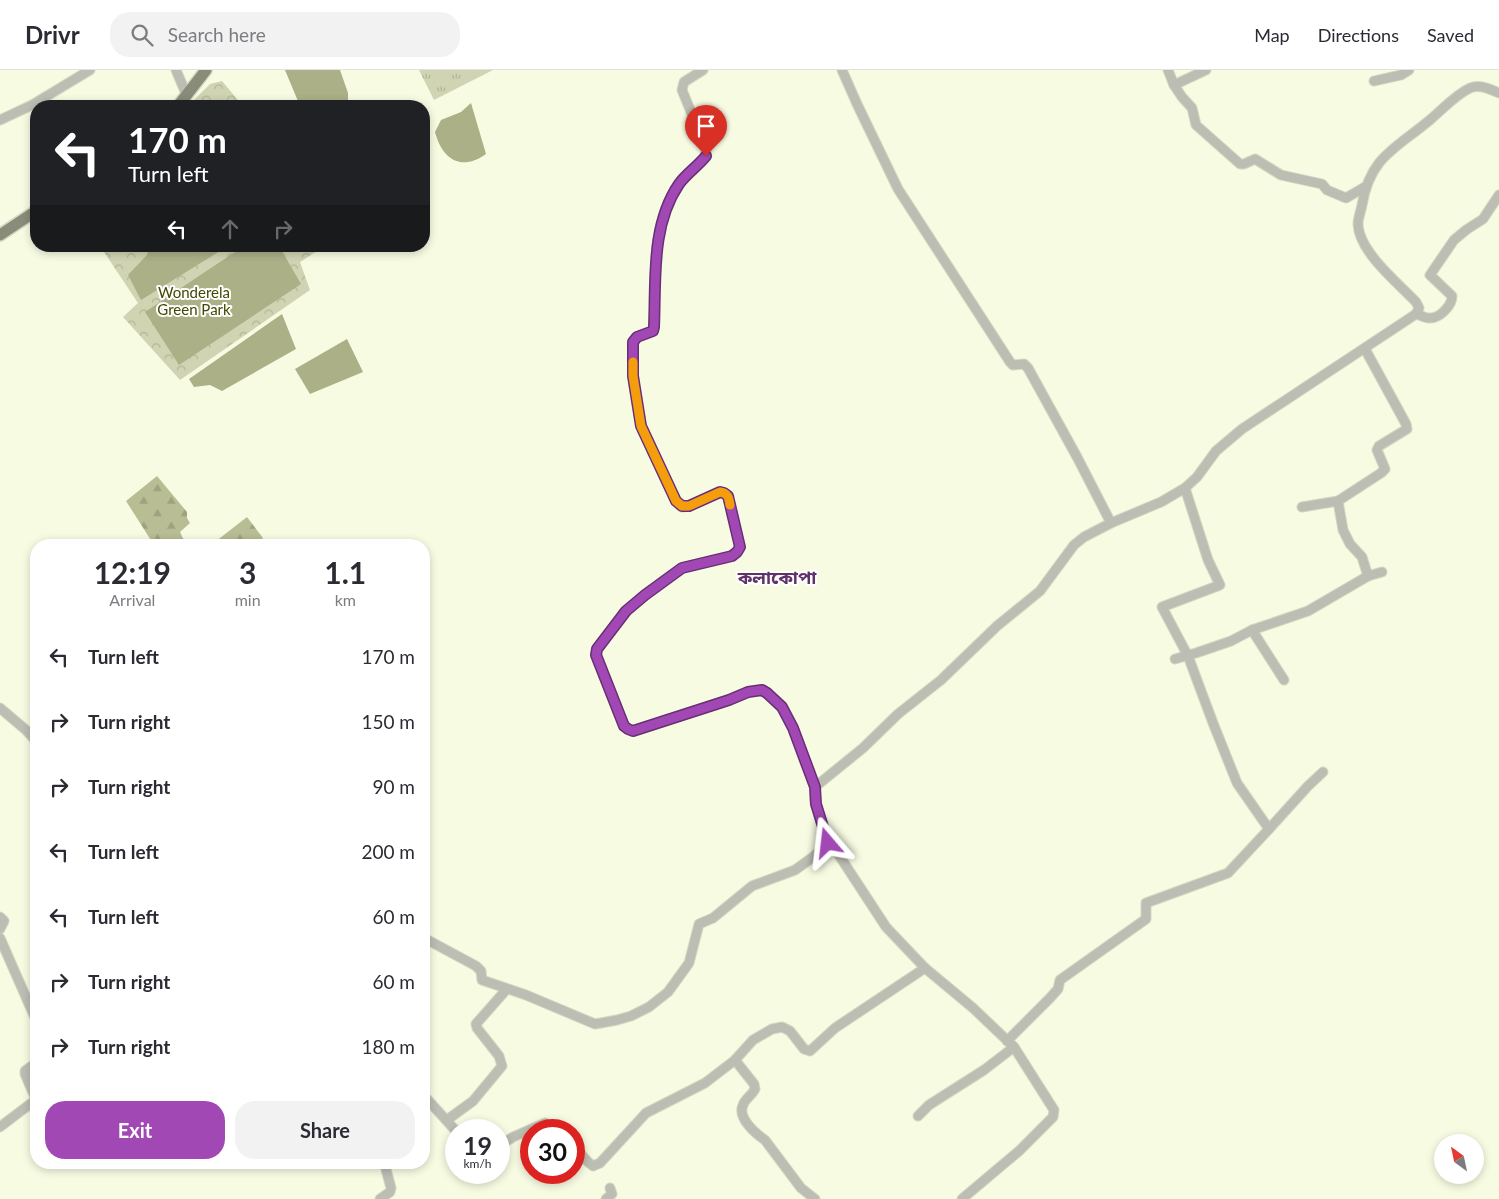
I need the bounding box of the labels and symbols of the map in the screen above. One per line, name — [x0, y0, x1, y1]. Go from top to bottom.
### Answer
pin — [685, 105, 727, 156]
park label: Wonderela Green Park — [157, 283, 231, 318]
district label: কলাকোপা — [737, 566, 817, 588]
position arrow — [801, 816, 853, 868]
speed limit sign: 30 — [520, 1119, 585, 1184]
north arrow — [1434, 1134, 1484, 1184]

